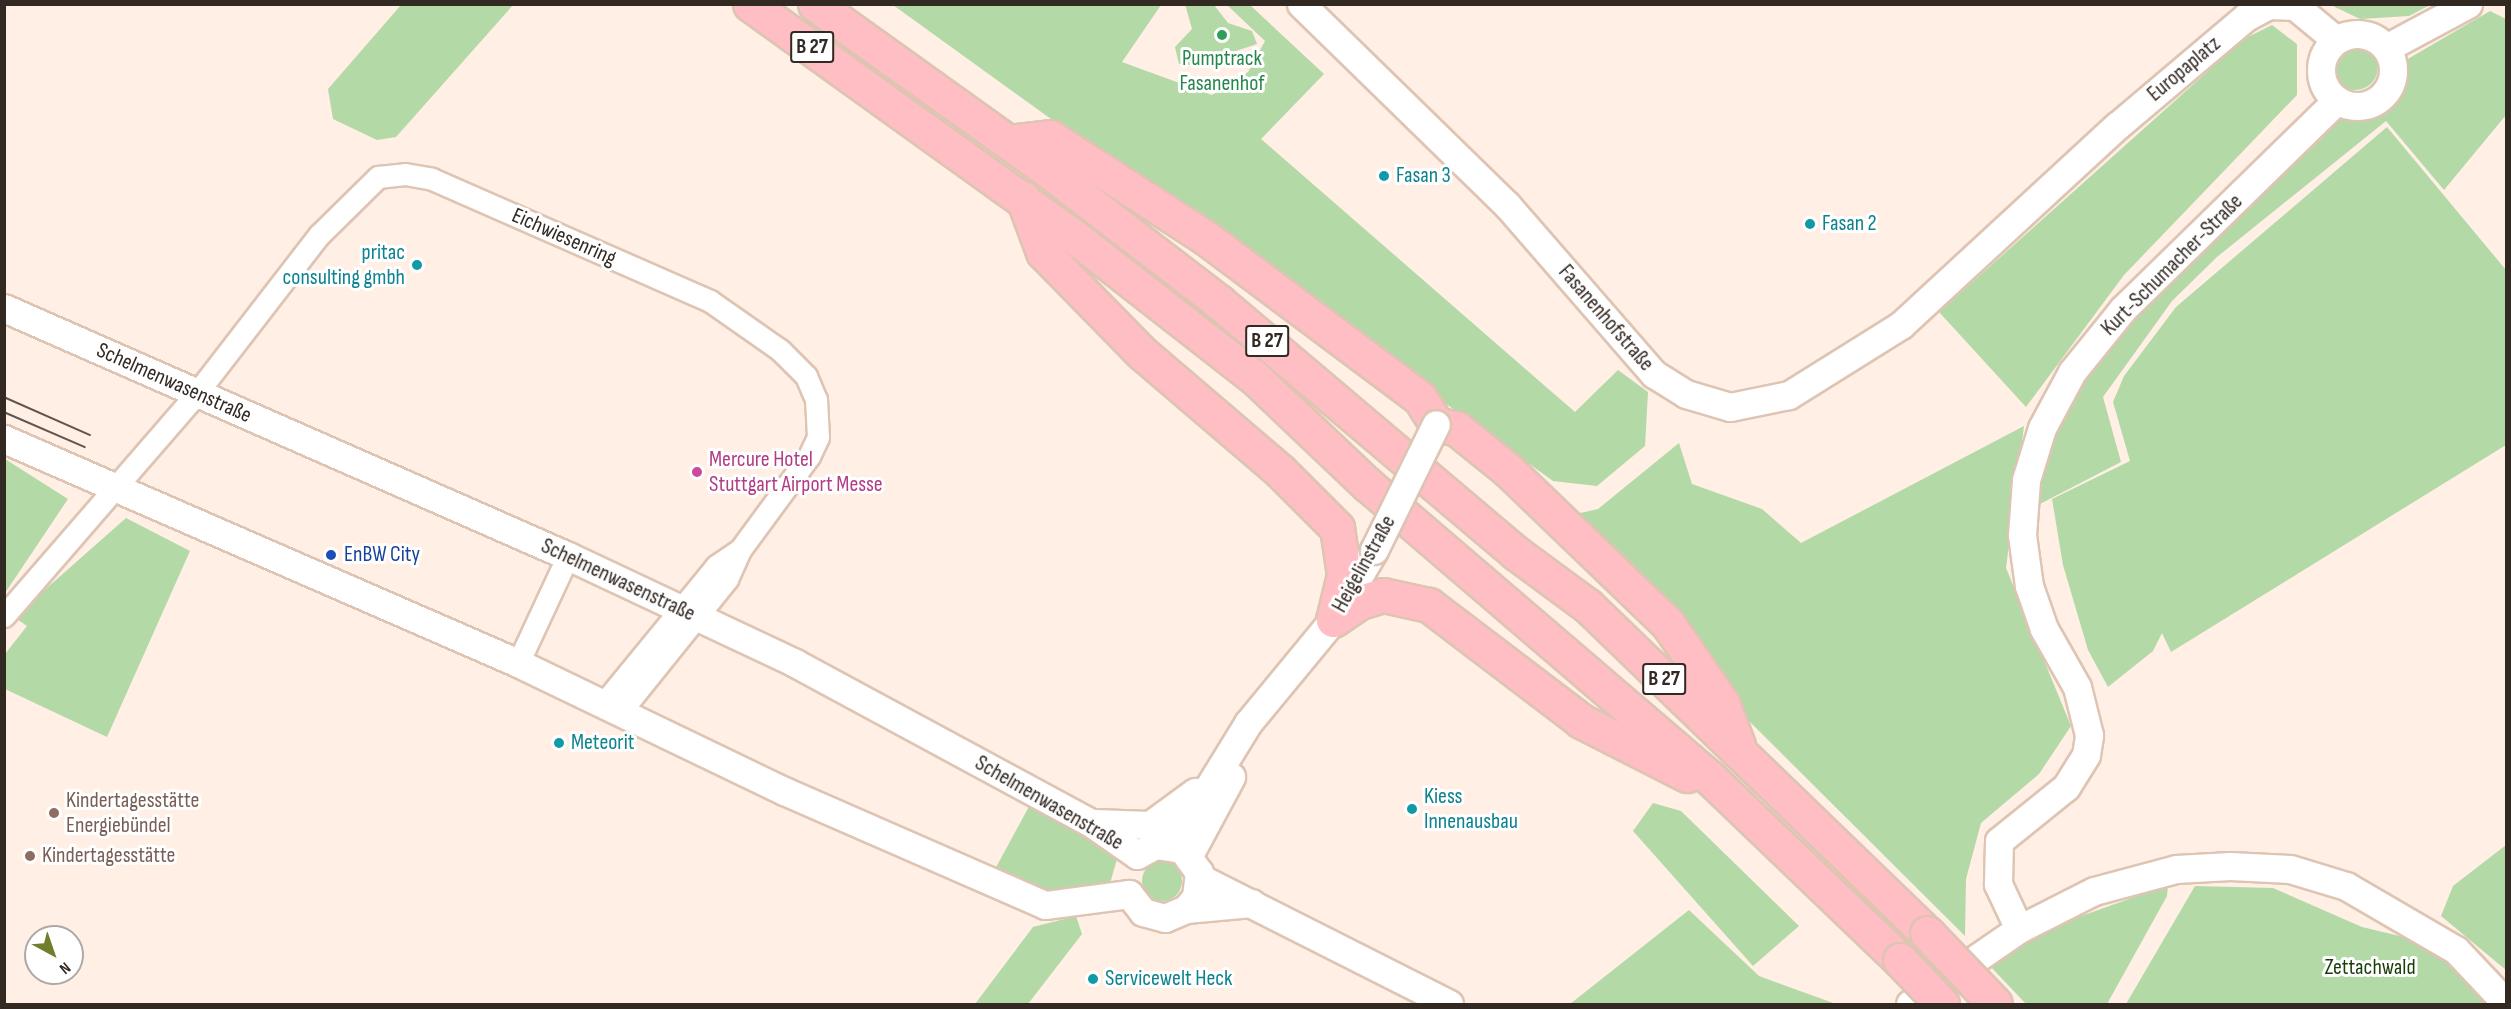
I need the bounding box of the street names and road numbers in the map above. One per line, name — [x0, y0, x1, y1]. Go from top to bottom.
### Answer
road number: B 27 — [790, 29, 834, 65]
street label: Europaplatz — [2142, 31, 2226, 107]
street label: Kurt-Schumacher-Straße — [2096, 189, 2248, 341]
street label: Eichwiesenring — [508, 202, 620, 272]
street label: Fasanenhofstraße — [1553, 259, 1659, 377]
road number: B 27 — [1244, 323, 1290, 359]
street label: Schelmenwasenstraße — [92, 337, 256, 429]
street label: Heigelinstraße — [1327, 511, 1401, 617]
street label: Schelmenwasenstraße — [537, 533, 699, 627]
road number: B 27 — [1642, 661, 1686, 697]
street label: Schelmenwasenstraße — [970, 750, 1128, 856]

